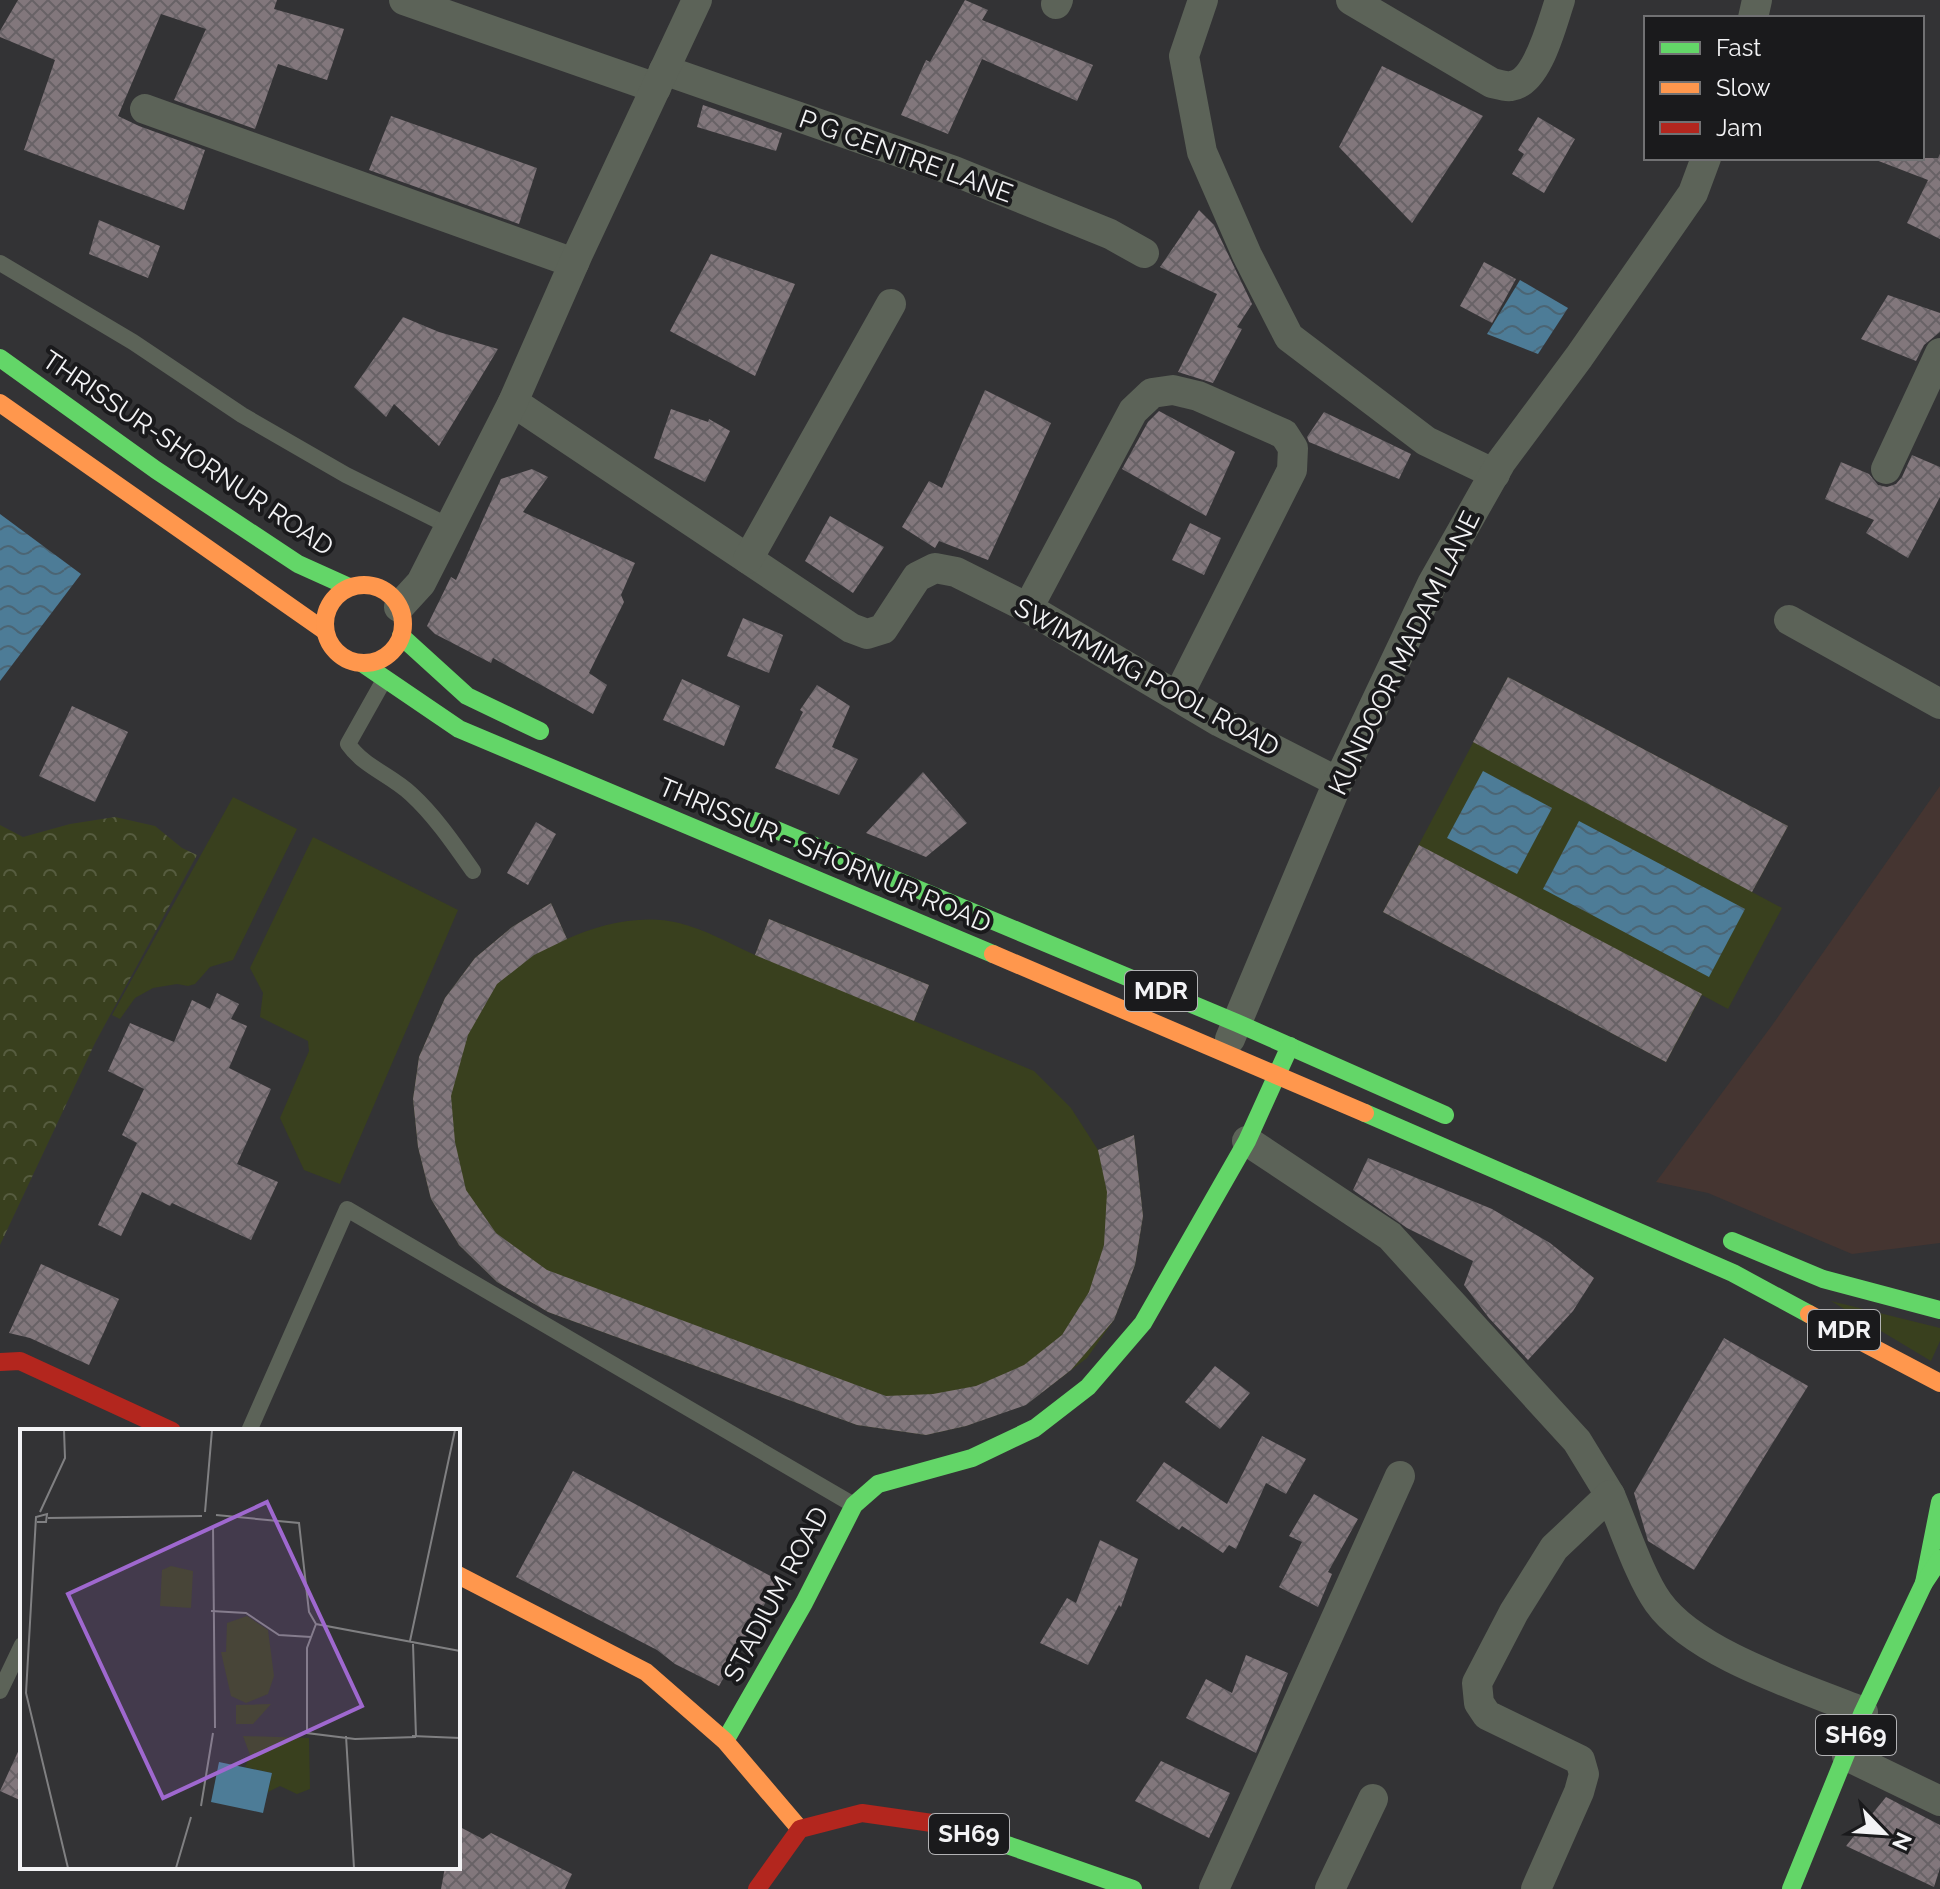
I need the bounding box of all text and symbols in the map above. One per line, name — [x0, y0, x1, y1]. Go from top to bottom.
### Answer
legend — [1644, 16, 1924, 160]
text: Fast — [1716, 33, 1761, 62]
text: Slow — [1716, 73, 1771, 102]
street label: P G CENTRE LANE — [795, 103, 1017, 209]
text: Jam — [1716, 113, 1762, 142]
street label: THRISSUR-SHORNUR ROAD — [37, 344, 339, 562]
street label: KUNDOOR MADAM LANE — [1322, 506, 1486, 800]
street label: SWIMMIMG POOL ROAD — [1010, 592, 1284, 762]
street label: THRISSUR - SHORNUR ROAD — [655, 771, 995, 939]
road number: MDR — [1125, 971, 1197, 1011]
road number: MDR — [1808, 1310, 1880, 1350]
inset map — [20, 1429, 460, 1869]
street label: STADIUM ROAD — [717, 1502, 835, 1686]
road number: SH69 — [1816, 1715, 1896, 1755]
north arrow — [1844, 1793, 1924, 1873]
road number: SH69 — [929, 1814, 1009, 1854]
text: N — [1887, 1828, 1917, 1855]

